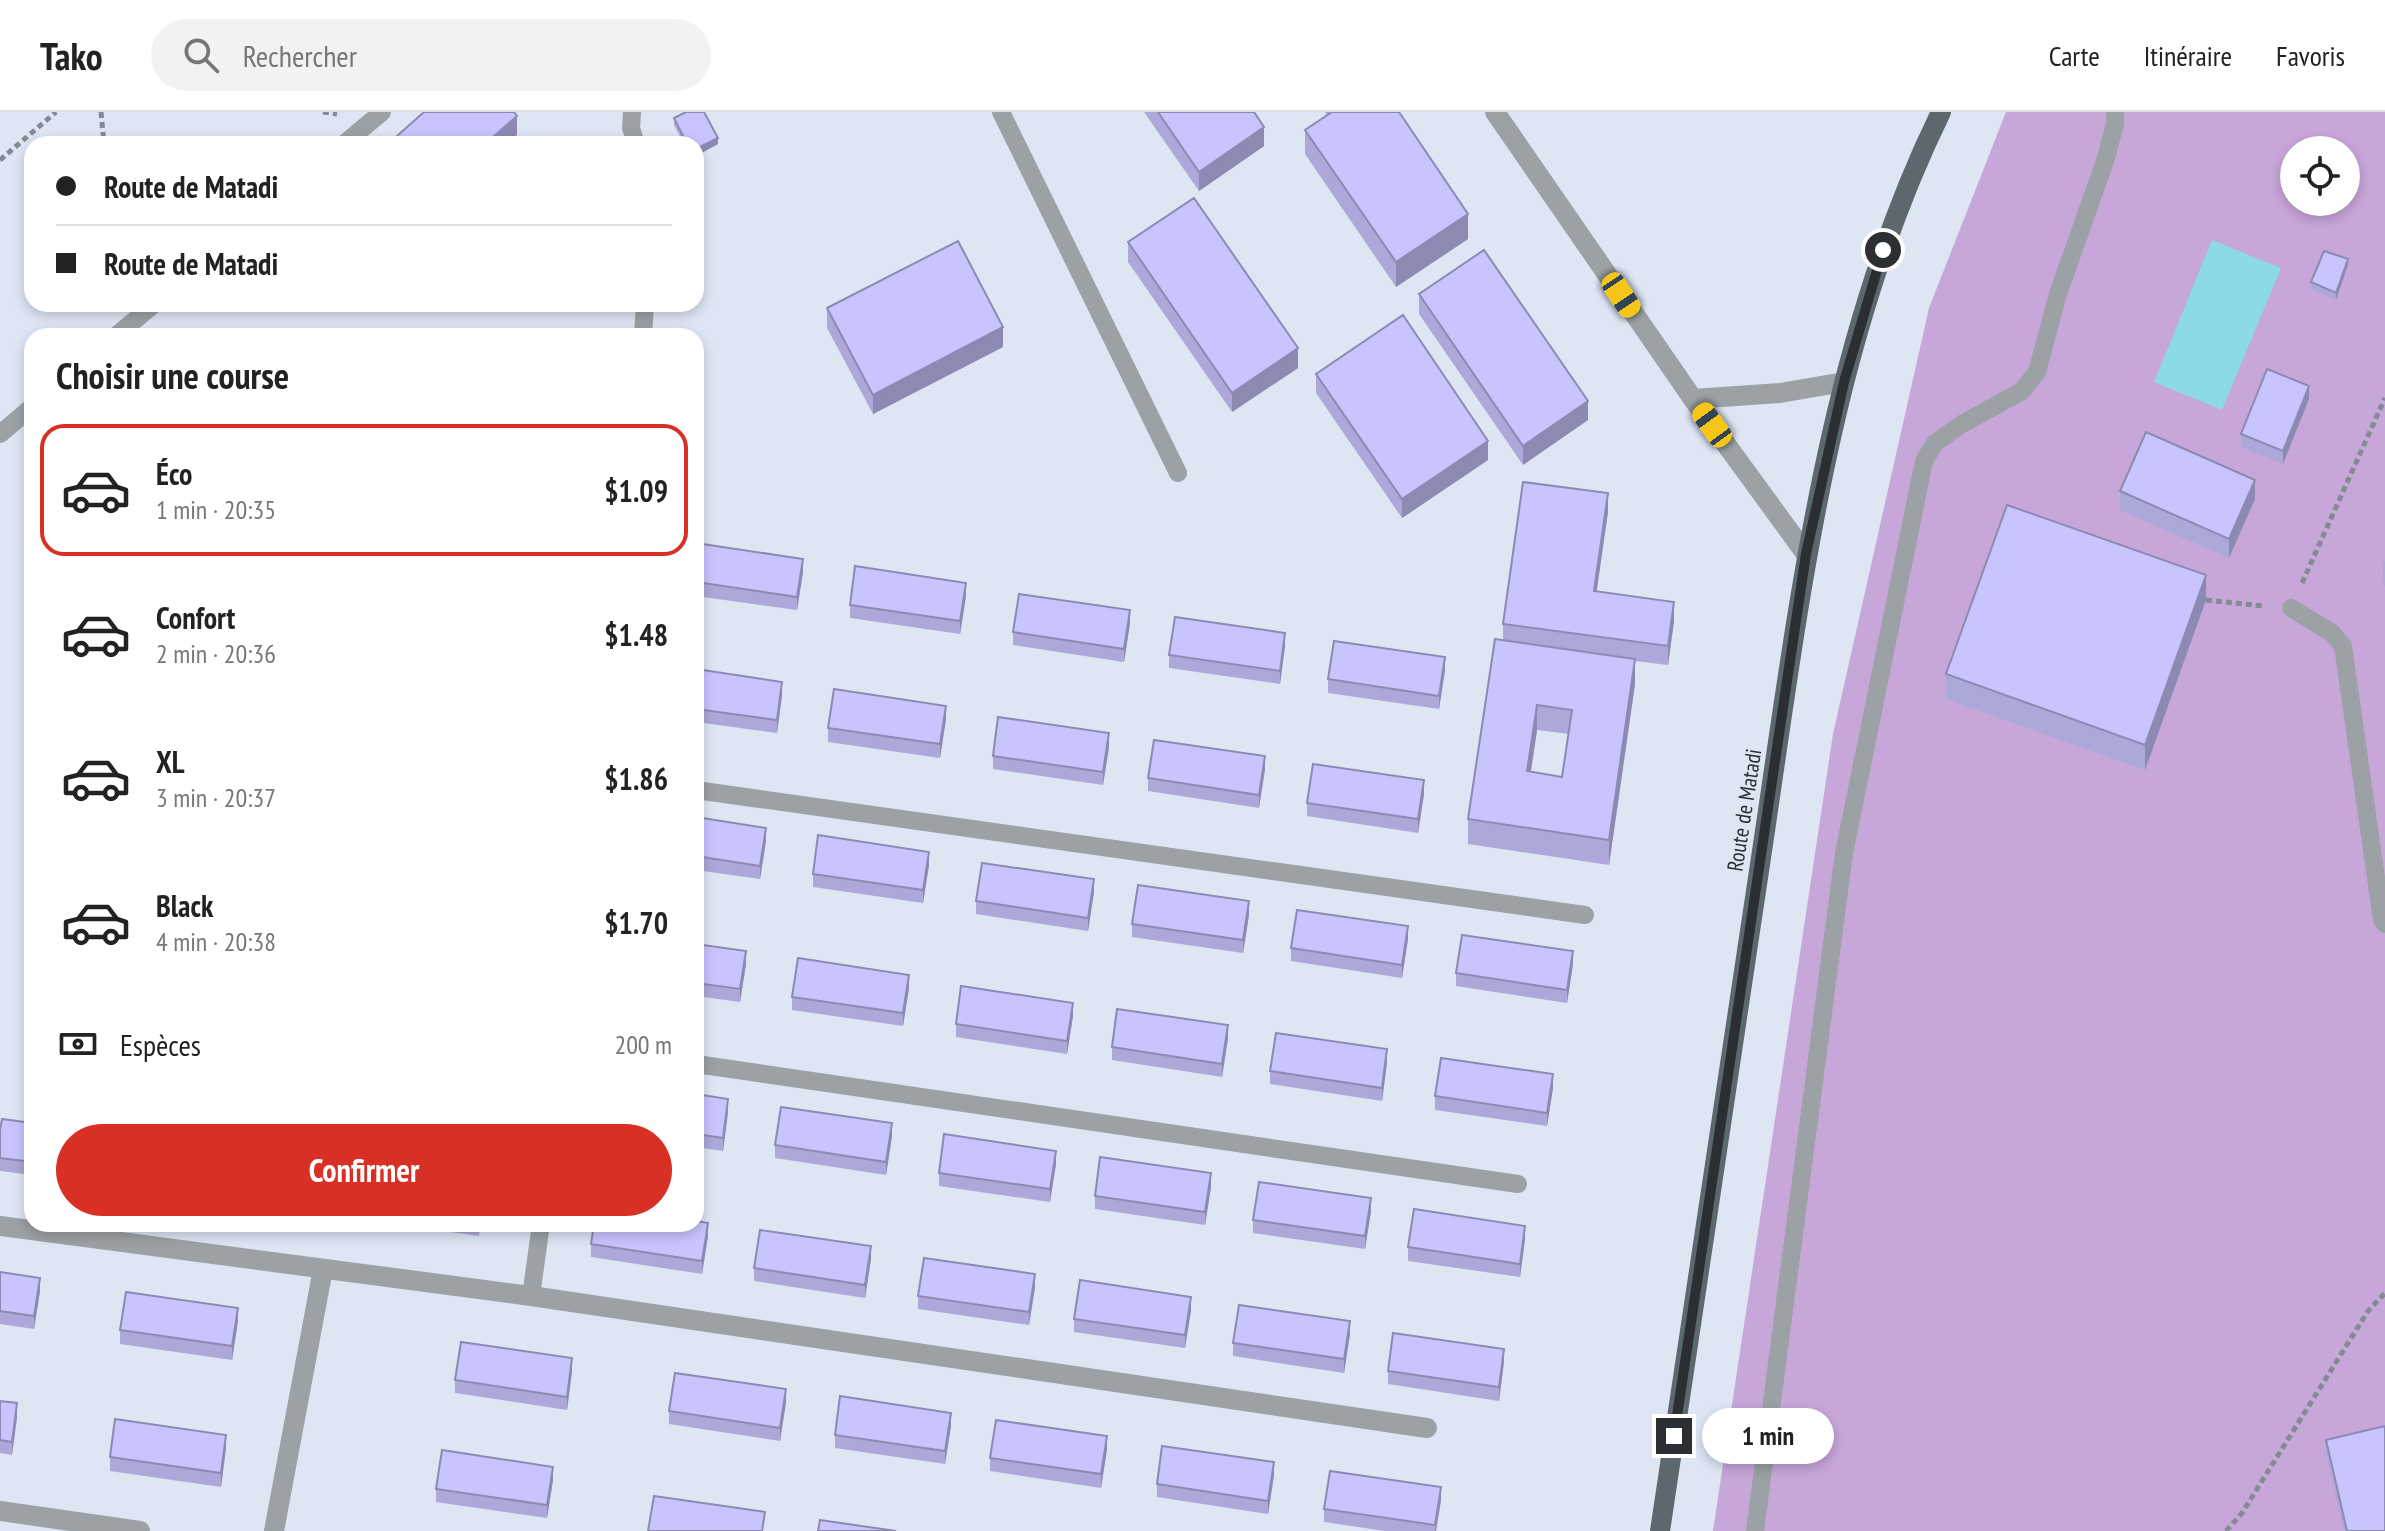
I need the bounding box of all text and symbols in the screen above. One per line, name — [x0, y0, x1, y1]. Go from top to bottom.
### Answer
search box — [151, 19, 711, 91]
text: Tako — [40, 31, 103, 80]
icon: search — [179, 33, 223, 77]
text: Rechercher — [243, 36, 357, 75]
text: Carte — [2049, 37, 2100, 74]
text: Itinéraire — [2144, 37, 2232, 74]
text: Favoris — [2276, 37, 2345, 74]
map controls — [2280, 136, 2360, 216]
button: locate — [2280, 136, 2360, 216]
text: Route de Matadi — [104, 167, 278, 206]
route start — [1865, 232, 1901, 268]
text: Route de Matadi — [104, 244, 278, 283]
car — [1598, 268, 1644, 322]
text: Choisir une course — [56, 352, 289, 399]
car — [1688, 399, 1736, 451]
icon: car — [60, 454, 132, 526]
text: Éco — [156, 454, 192, 493]
text: $1.09 — [604, 471, 668, 510]
text: 1 min · 20:35 — [156, 493, 276, 526]
icon: car — [60, 598, 132, 670]
text: Confort — [156, 598, 235, 637]
text: $1.48 — [604, 615, 668, 654]
text: 2 min · 20:36 — [156, 637, 276, 670]
icon: car — [60, 742, 132, 814]
text: XL — [156, 742, 185, 781]
street label: Route de Matadi — [1721, 747, 1767, 873]
text: $1.86 — [604, 759, 668, 798]
text: 3 min · 20:37 — [156, 781, 276, 814]
icon: car — [60, 886, 132, 958]
text: Black — [156, 886, 213, 925]
text: $1.70 — [604, 903, 668, 942]
text: 4 min · 20:38 — [156, 925, 276, 958]
icon: cash — [56, 1022, 100, 1066]
text: Espèces — [120, 1025, 201, 1064]
text: 200 m — [614, 1028, 672, 1061]
button: Confirmer — [56, 1124, 672, 1216]
callout: 1 min — [1702, 1408, 1834, 1464]
route end — [1656, 1418, 1692, 1454]
text: 1 min — [1742, 1419, 1794, 1452]

